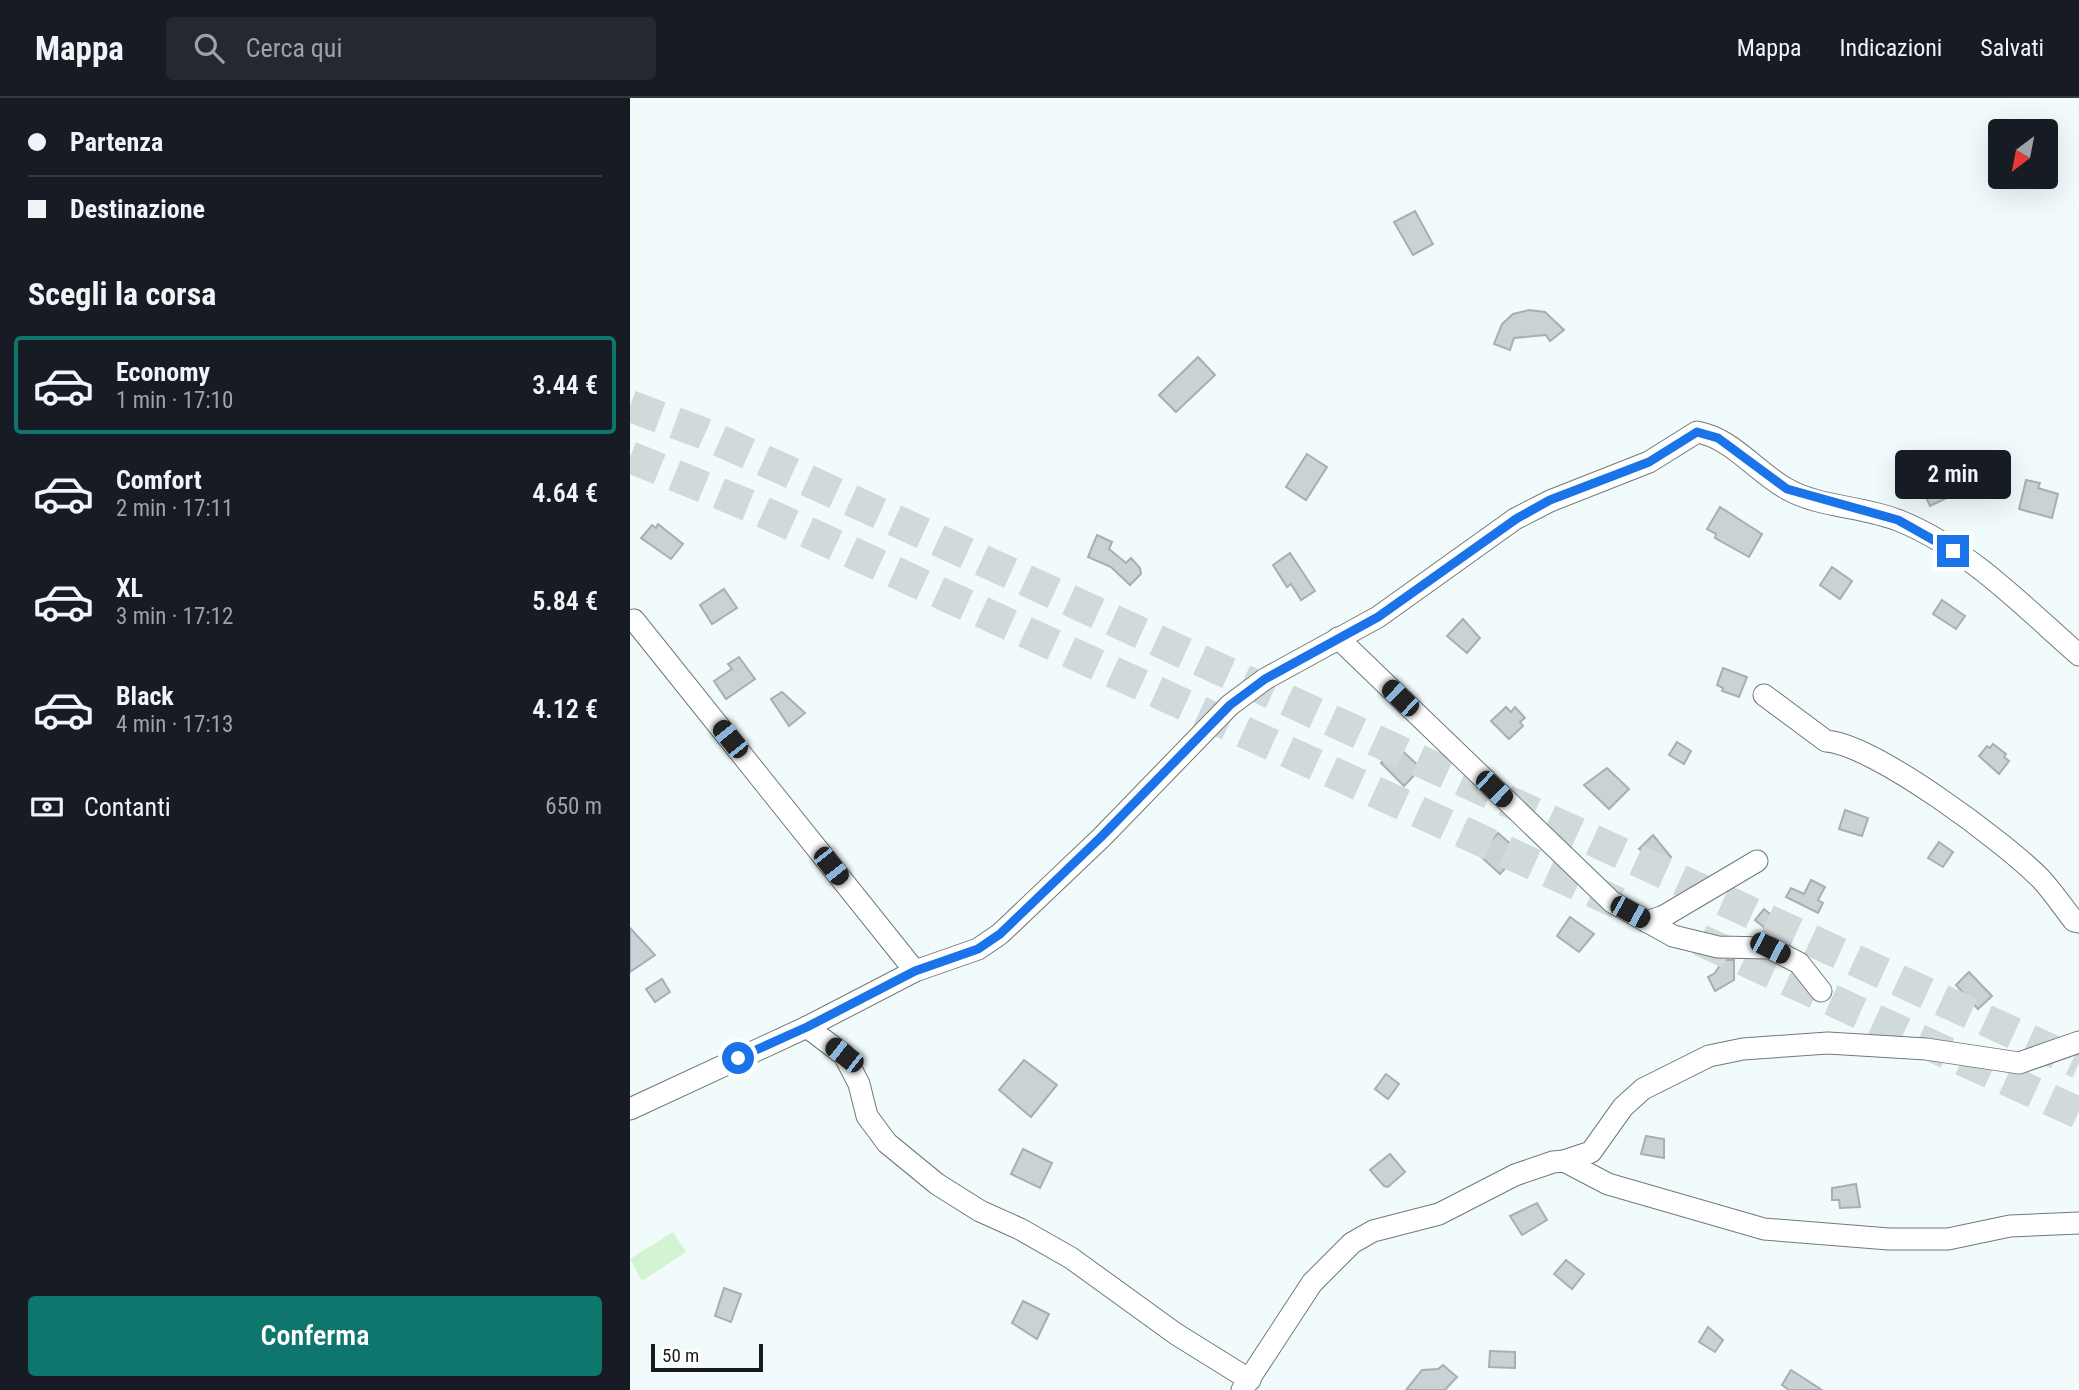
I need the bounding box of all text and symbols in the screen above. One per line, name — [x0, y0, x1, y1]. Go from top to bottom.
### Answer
search box — [166, 17, 656, 80]
text: Mappa — [35, 29, 124, 68]
icon: search — [190, 29, 228, 67]
text: Cerca qui — [246, 33, 342, 63]
text: Mappa — [1737, 34, 1802, 62]
text: Indicazioni — [1840, 34, 1942, 62]
text: Salvati — [1980, 34, 2044, 62]
north arrow — [1988, 119, 2058, 189]
map controls — [1988, 119, 2058, 189]
text: Partenza — [70, 127, 163, 157]
text: Destinazione — [70, 194, 205, 224]
text: Scegli la corsa — [28, 275, 216, 313]
icon: car — [32, 354, 95, 417]
text: Economy — [116, 357, 210, 387]
text: 3.44 € — [532, 370, 598, 400]
text: 1 min · 17:10 — [116, 387, 233, 414]
callout: 2 min — [1895, 449, 2011, 498]
text: 2 min — [1928, 461, 1978, 488]
icon: car — [32, 462, 95, 525]
text: Comfort — [116, 465, 202, 495]
text: 4.64 € — [532, 478, 598, 508]
text: 2 min · 17:11 — [116, 495, 233, 522]
route end — [1937, 535, 1969, 567]
icon: car — [32, 570, 95, 633]
text: XL — [116, 573, 143, 603]
text: 5.84 € — [532, 586, 598, 616]
text: 3 min · 17:12 — [116, 603, 233, 630]
car — [1378, 676, 1423, 720]
icon: car — [32, 678, 95, 741]
text: Black — [116, 681, 174, 711]
text: 4.12 € — [532, 694, 598, 724]
text: 4 min · 17:13 — [116, 711, 233, 738]
car — [709, 716, 752, 762]
car — [1472, 767, 1517, 811]
icon: cash — [28, 788, 66, 826]
text: Contanti — [84, 792, 171, 822]
text: 650 m — [545, 793, 602, 820]
car — [810, 843, 853, 889]
car — [1607, 893, 1654, 931]
car — [1747, 929, 1794, 967]
car — [821, 1034, 868, 1076]
route start — [722, 1042, 754, 1074]
button: Conferma — [28, 1296, 602, 1376]
scale bar — [651, 1341, 763, 1373]
text: 50 m — [662, 1344, 699, 1367]

